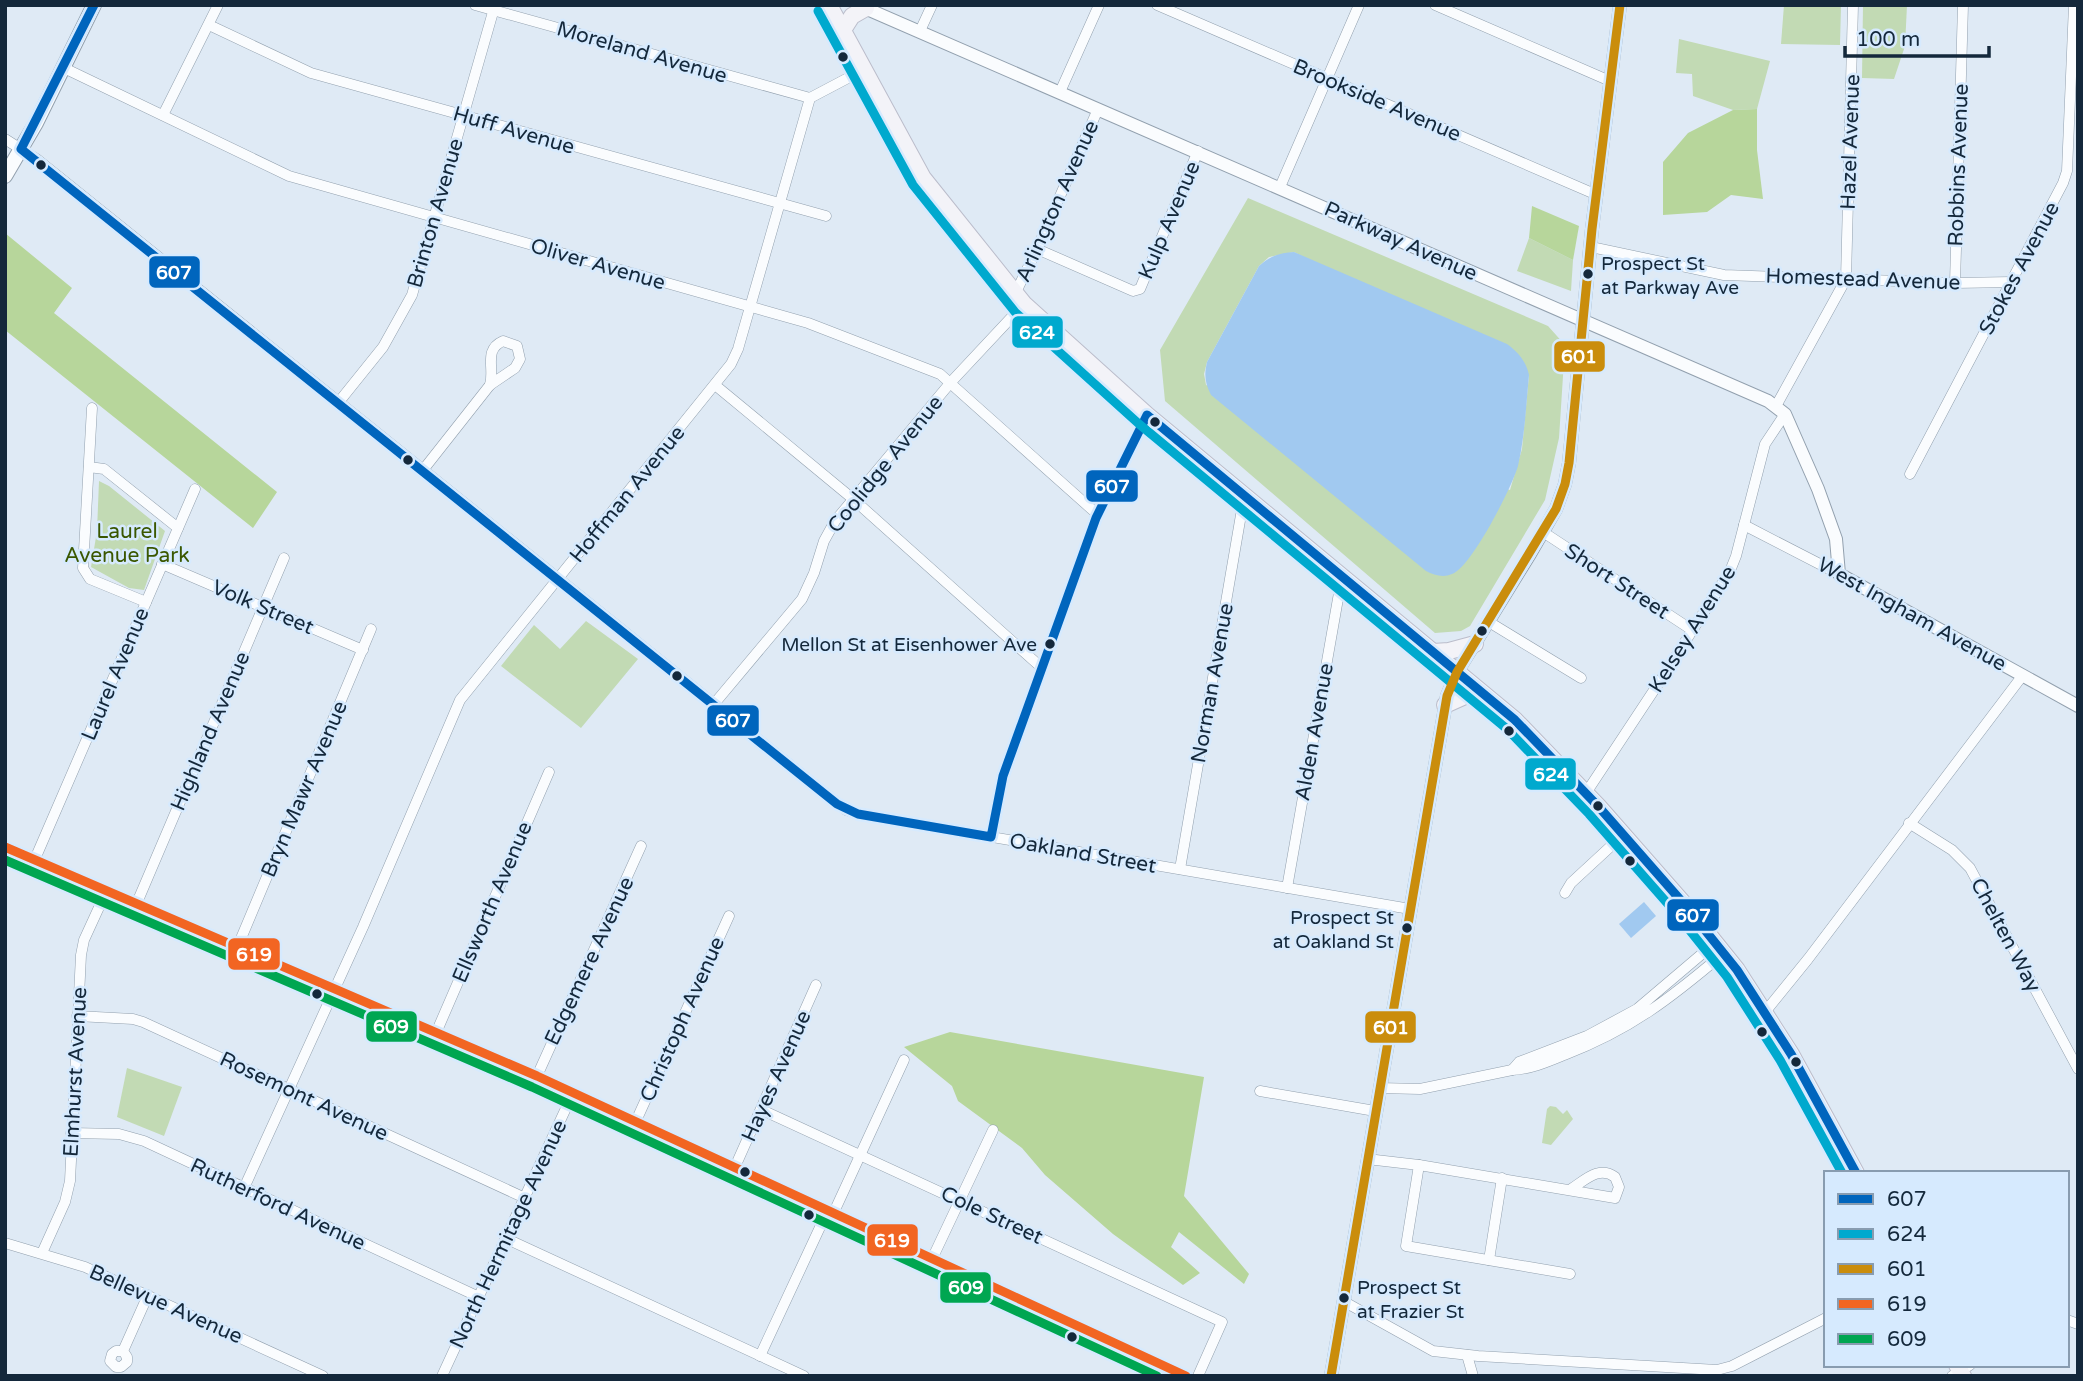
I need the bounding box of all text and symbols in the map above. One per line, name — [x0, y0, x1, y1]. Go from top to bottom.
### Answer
scale bar — [1845, 14, 1988, 58]
street label: Moreland Avenue — [554, 16, 730, 89]
text: 100 m — [1856, 27, 1920, 52]
unlabelled marker — [836, 50, 850, 64]
street label: Brookside Avenue — [1289, 54, 1465, 147]
street label: Hazel Avenue — [1836, 74, 1865, 210]
street label: Robbins Avenue — [1943, 83, 1974, 247]
street label: Huff Avenue — [450, 101, 578, 160]
street label: Arlington Avenue — [1011, 116, 1104, 286]
street label: Brinton Avenue — [402, 135, 469, 291]
street label: Kulp Avenue — [1133, 157, 1206, 283]
unlabelled marker — [34, 158, 48, 172]
street label: Parkway Avenue — [1320, 197, 1481, 286]
street label: Stokes Avenue — [1974, 197, 2065, 339]
street label: Oliver Avenue — [528, 233, 668, 296]
place label: Prospect St at Parkway Ave — [1601, 253, 1739, 299]
line badge: 607 — [148, 255, 201, 289]
text: 607 — [156, 262, 192, 284]
street label: Homestead Avenue — [1765, 264, 1961, 295]
marker: Prospect St at Parkway Ave — [1581, 267, 1595, 281]
line badge: 624 — [1011, 315, 1064, 349]
text: 624 — [1019, 322, 1055, 344]
line badge: 601 — [1553, 340, 1606, 373]
text: 601 — [1561, 346, 1597, 368]
street label: Coolidge Avenue — [822, 391, 948, 538]
unlabelled marker — [1148, 415, 1162, 429]
street label: Hoffman Avenue — [565, 421, 690, 568]
unlabelled marker — [401, 453, 415, 467]
line badge: 607 — [1085, 469, 1139, 503]
text: 607 — [1094, 476, 1130, 498]
park label: Laurel Avenue Park — [64, 519, 190, 568]
street label: Short Street — [1560, 538, 1674, 625]
street label: West Ingham Avenue — [1813, 552, 2011, 677]
street label: Kelsey Avenue — [1643, 561, 1741, 697]
street label: Volk Street — [208, 575, 318, 640]
street label: Norman Avenue — [1186, 601, 1239, 765]
street label: Laurel Avenue — [76, 604, 155, 744]
unlabelled marker — [1475, 624, 1489, 638]
place label: Mellon St at Eisenhower Ave — [781, 634, 1037, 656]
marker: Mellon St at Eisenhower Ave — [1043, 637, 1057, 651]
street label: Highland Avenue — [166, 648, 255, 815]
street label: Alden Avenue — [1290, 661, 1339, 803]
unlabelled marker — [670, 669, 684, 683]
street label: Bryn Mawr Avenue — [256, 697, 353, 881]
line badge: 607 — [706, 704, 760, 737]
text: 607 — [715, 710, 751, 732]
unlabelled marker — [1502, 724, 1516, 738]
line badge: 624 — [1524, 757, 1577, 791]
text: 624 — [1533, 764, 1569, 786]
unlabelled marker — [1591, 799, 1605, 813]
street label: Ellsworth Avenue — [447, 818, 538, 987]
street label: Oakland Street — [1008, 828, 1158, 879]
unlabelled marker — [1623, 854, 1637, 868]
street label: Edgemere Avenue — [539, 873, 639, 1049]
street label: Chelten Way — [1965, 874, 2046, 997]
line badge: 607 — [1666, 898, 1720, 932]
text: 607 — [1675, 905, 1711, 927]
place label: Prospect St at Oakland St — [1273, 907, 1394, 953]
marker: Prospect St at Oakland St — [1400, 921, 1414, 935]
street label: Christoph Avenue — [635, 933, 730, 1106]
line badge: 619 — [227, 937, 281, 971]
text: 619 — [236, 944, 272, 966]
street label: Elmhurst Avenue — [59, 986, 92, 1158]
unlabelled marker — [310, 987, 324, 1001]
street label: Hayes Avenue — [736, 1007, 817, 1146]
line badge: 609 — [365, 1010, 418, 1043]
line badge: 601 — [1364, 1010, 1417, 1044]
text: 609 — [373, 1016, 409, 1038]
text: 601 — [1373, 1017, 1409, 1039]
unlabelled marker — [1755, 1025, 1769, 1039]
street label: Rosemont Avenue — [216, 1046, 392, 1146]
unlabelled marker — [1789, 1055, 1803, 1069]
street label: North Hermitage Avenue — [444, 1116, 572, 1352]
street label: Rutherford Avenue — [186, 1153, 369, 1256]
unlabelled marker — [738, 1165, 752, 1179]
legend — [1824, 1171, 2069, 1367]
street label: Cole Street — [937, 1181, 1047, 1250]
text: 607 — [1887, 1187, 1927, 1212]
unlabelled marker — [802, 1208, 816, 1222]
text: 624 — [1887, 1222, 1927, 1247]
line badge: 619 — [866, 1223, 919, 1257]
text: 619 — [874, 1230, 910, 1252]
text: 601 — [1887, 1257, 1927, 1282]
street label: Bellevue Avenue — [85, 1259, 246, 1349]
line badge: 609 — [939, 1271, 992, 1304]
text: 609 — [948, 1277, 984, 1299]
place label: Prospect St at Frazier St — [1357, 1277, 1464, 1323]
marker: Prospect St at Frazier St — [1337, 1291, 1351, 1305]
text: 619 — [1887, 1292, 1927, 1317]
text: 609 — [1887, 1327, 1927, 1352]
unlabelled marker — [1065, 1330, 1079, 1344]

